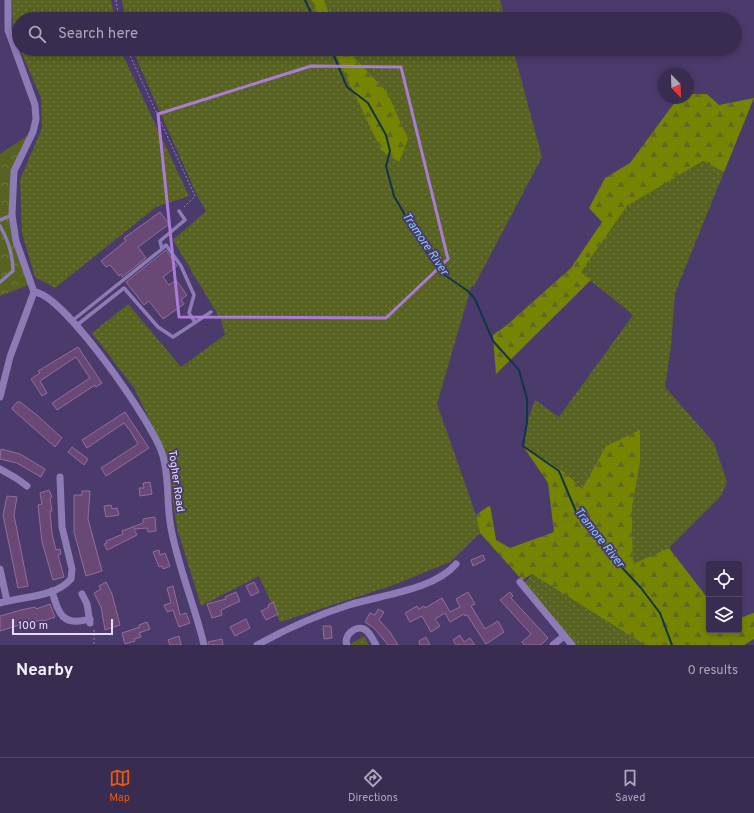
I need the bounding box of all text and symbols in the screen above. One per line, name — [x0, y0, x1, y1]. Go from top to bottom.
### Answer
search box — [12, 12, 742, 56]
icon: search — [26, 23, 48, 45]
text: Search here — [58, 25, 138, 44]
north arrow — [658, 68, 694, 104]
water label: Tramore River — [398, 209, 453, 280]
street label: Togher Road — [165, 449, 187, 513]
water label: Tramore River — [570, 504, 629, 573]
map controls — [706, 561, 742, 633]
button: locate — [706, 561, 742, 597]
button: layers — [706, 597, 742, 633]
scale bar — [12, 617, 113, 636]
text: 100 m — [18, 619, 48, 633]
text: Nearby — [16, 660, 73, 682]
text: 0 results — [687, 663, 738, 679]
tab: Map — [109, 767, 131, 805]
tab: Directions — [348, 767, 398, 805]
tab: Saved — [615, 767, 645, 805]

